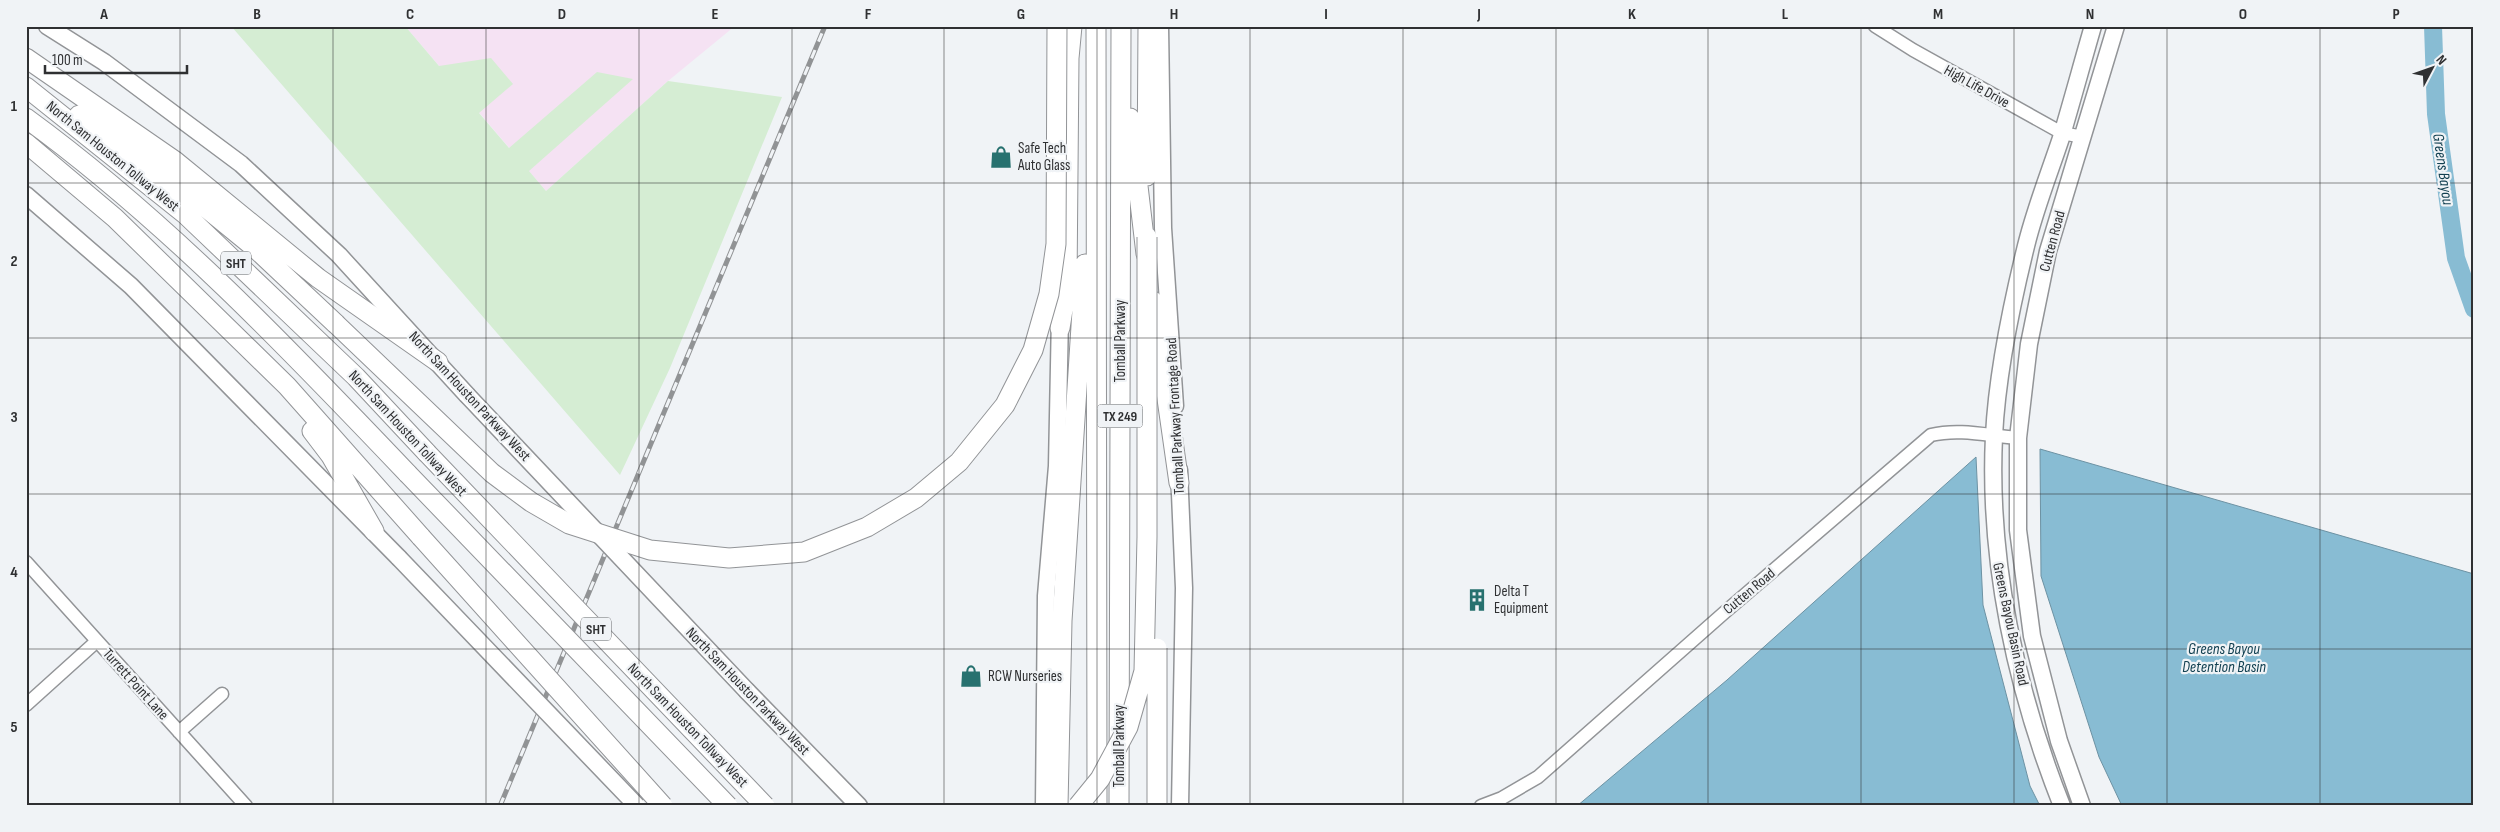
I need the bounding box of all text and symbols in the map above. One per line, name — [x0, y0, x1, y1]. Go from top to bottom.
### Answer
text: A — [99, 5, 108, 24]
text: B — [253, 5, 261, 24]
text: C — [406, 5, 414, 24]
text: D — [558, 5, 566, 24]
text: E — [712, 5, 719, 24]
text: F — [865, 5, 872, 24]
text: G — [1017, 5, 1025, 24]
text: H — [1170, 5, 1178, 24]
text: I — [1324, 5, 1328, 24]
text: J — [1476, 5, 1481, 24]
text: K — [1628, 5, 1636, 24]
text: L — [1782, 5, 1789, 24]
text: M — [1933, 5, 1943, 24]
text: N — [2086, 5, 2094, 24]
text: O — [2239, 5, 2247, 24]
text: P — [2392, 5, 2400, 24]
scale bar — [45, 42, 188, 74]
north arrow — [2408, 42, 2458, 92]
text: 100 m — [52, 51, 83, 70]
text: N — [2433, 51, 2450, 68]
street label: High Life Drive — [1941, 61, 2013, 112]
text: 1 — [11, 97, 18, 116]
street label: North Sam Houston Tollway West — [42, 97, 183, 216]
water label: Greens Bayou — [2428, 132, 2457, 207]
place label: Safe Tech Auto Glass — [1017, 139, 1070, 175]
shop icon: Safe Tech Auto Glass — [988, 144, 1014, 170]
street label: Cutten Road — [2035, 209, 2070, 274]
text: 2 — [10, 252, 18, 271]
road number: SHT — [221, 252, 251, 274]
street label: Tomball Parkway — [1111, 300, 1130, 382]
street label: North Sam Houston Parkway West — [405, 328, 535, 465]
street label: Tomball Parkway Frontage Road — [1162, 337, 1189, 495]
street label: North Sam Houston Tollway West — [344, 366, 471, 501]
road number: TX 249 — [1098, 404, 1142, 428]
text: 3 — [10, 408, 18, 427]
street label: Greens Bayou Basin Road — [1988, 561, 2033, 687]
text: 4 — [10, 563, 18, 582]
street label: Cutten Road — [1719, 564, 1779, 619]
place label: Delta T Equipment — [1494, 582, 1549, 618]
building icon: Delta T Equipment — [1464, 587, 1490, 613]
road number: SHT — [581, 618, 611, 640]
street label: North Sam Houston Parkway West — [682, 623, 814, 760]
water label: Greens Bayou Detention Basin — [2182, 640, 2266, 677]
street label: Turrett Point Lane — [99, 645, 173, 724]
street label: North Sam Houston Tollway West — [623, 659, 752, 792]
shop icon: RCW Nurseries — [958, 663, 984, 689]
place label: RCW Nurseries — [988, 667, 1062, 686]
street label: Tomball Parkway — [1110, 705, 1129, 787]
text: 5 — [10, 718, 18, 737]

